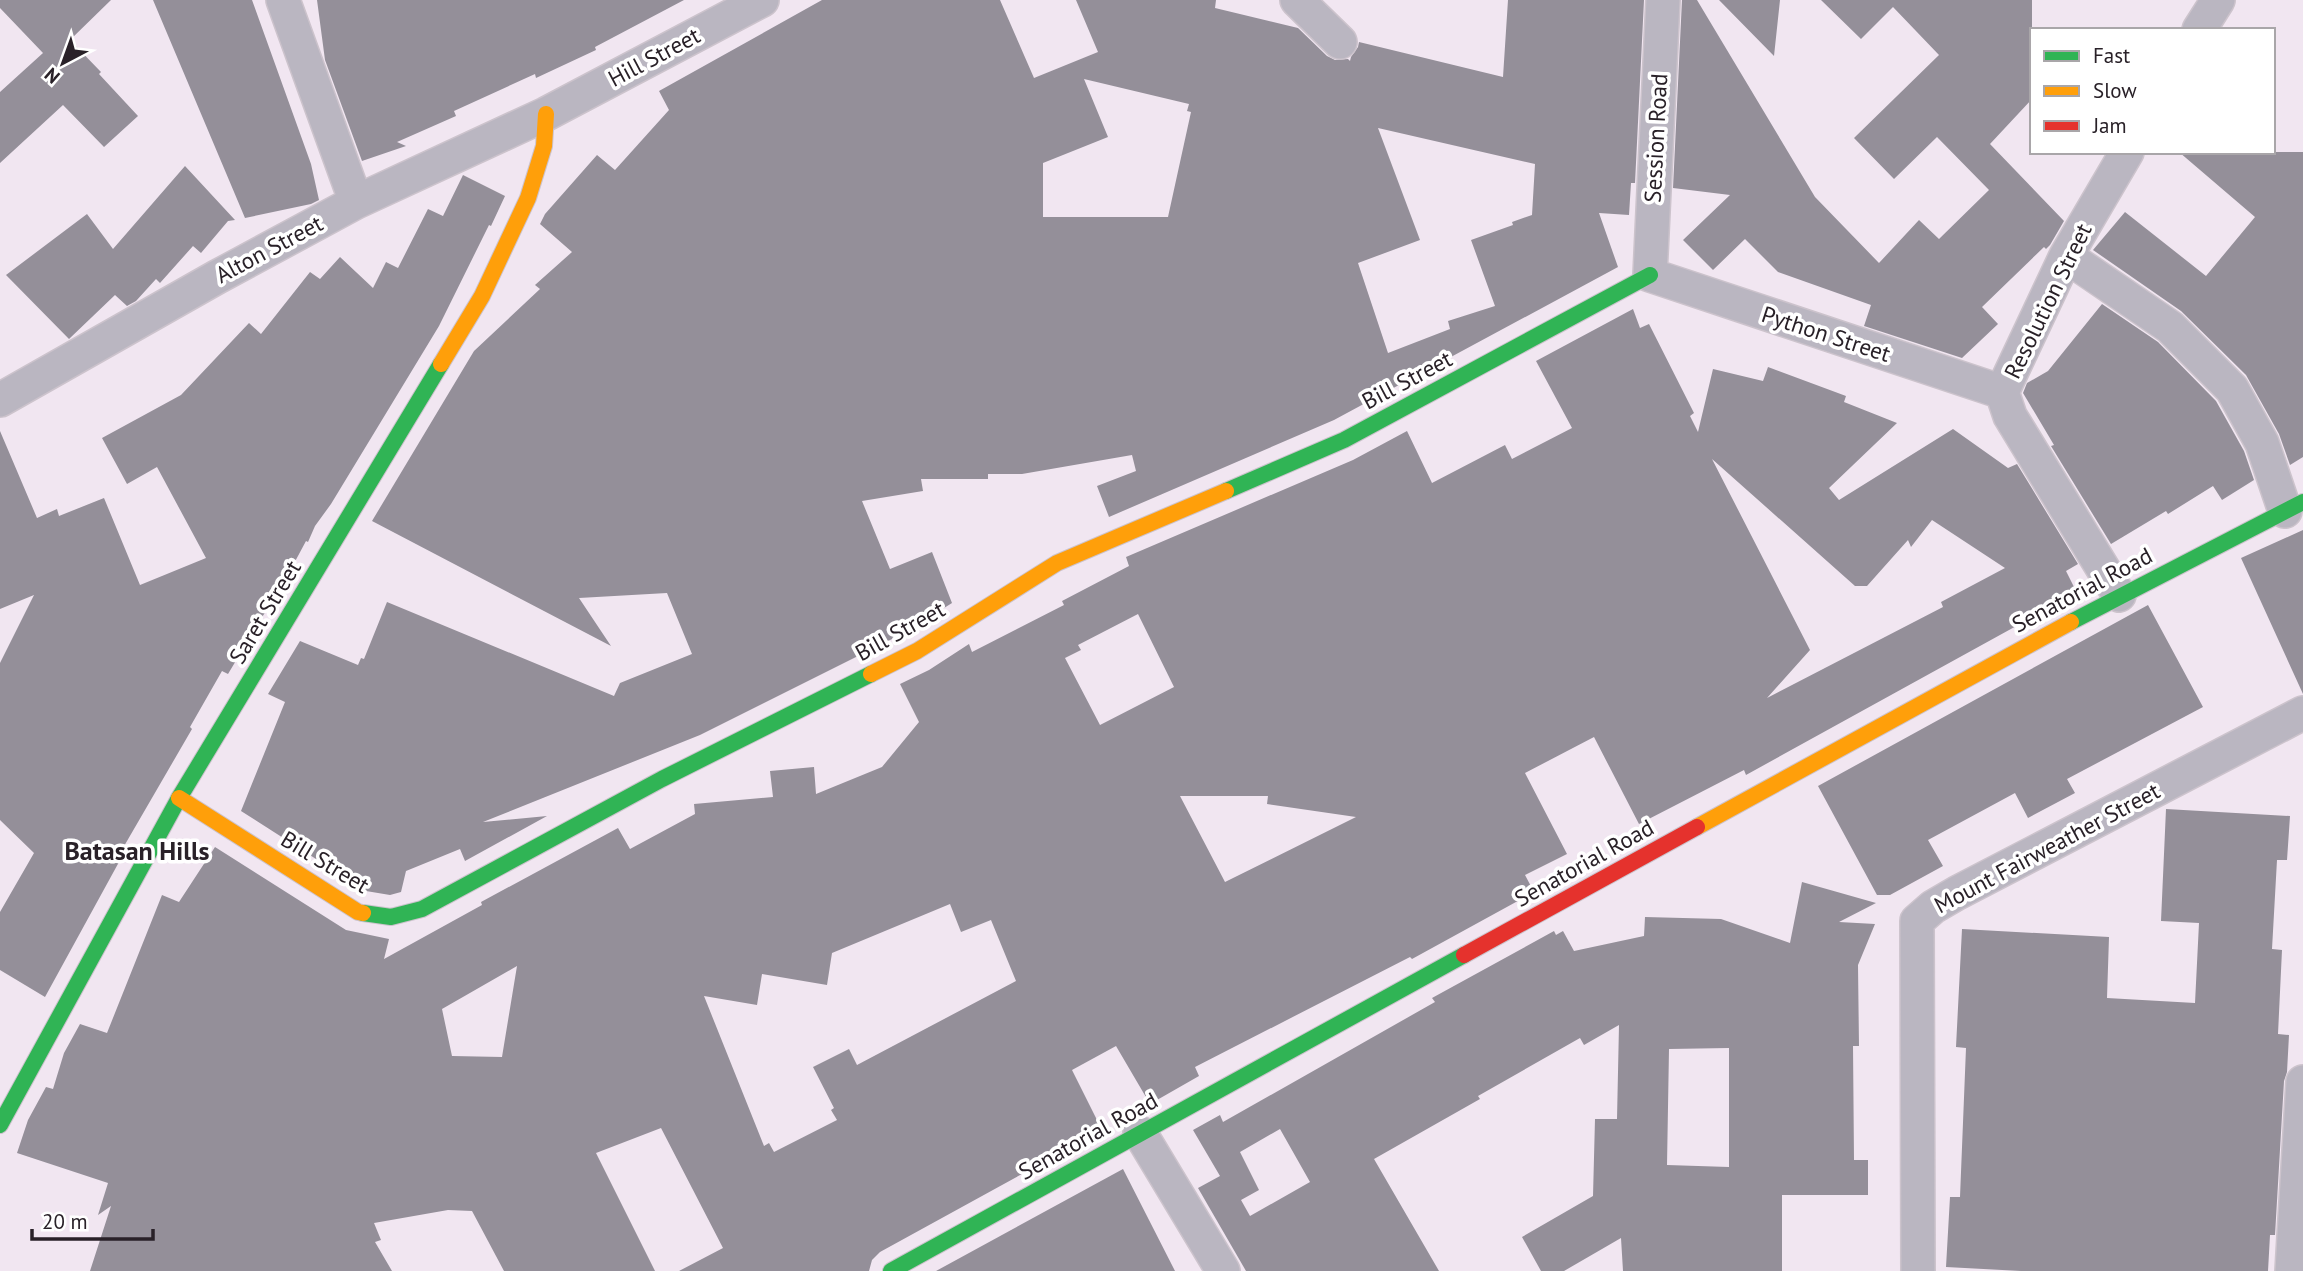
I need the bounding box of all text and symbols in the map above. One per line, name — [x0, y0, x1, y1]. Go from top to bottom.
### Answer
street label: Hill Street — [603, 20, 705, 93]
north arrow — [28, 28, 98, 98]
legend — [2030, 28, 2275, 154]
text: Fast — [2093, 42, 2130, 69]
text: N — [39, 63, 64, 89]
street label: Session Road — [1638, 73, 1673, 203]
text: Slow — [2093, 77, 2137, 104]
text: Jam — [2092, 112, 2127, 139]
street label: Alton Street — [210, 208, 328, 289]
street label: Resolution Street — [1997, 218, 2098, 383]
street label: Python Street — [1758, 299, 1894, 368]
street label: Bill Street — [1357, 344, 1457, 415]
street label: Senatorial Road — [2007, 540, 2157, 639]
street label: Saret Street — [222, 554, 307, 669]
street label: Bill Street — [850, 594, 950, 667]
street label: Mount Fairweather Street — [1929, 776, 2165, 919]
street label: Senatorial Road — [1509, 812, 1658, 913]
street label: Bill Street — [276, 824, 375, 899]
district label: Batasan Hills — [64, 834, 210, 867]
street label: Senatorial Road — [1013, 1085, 1162, 1186]
scale bar — [32, 1198, 152, 1242]
text: 20 m — [42, 1208, 88, 1235]

